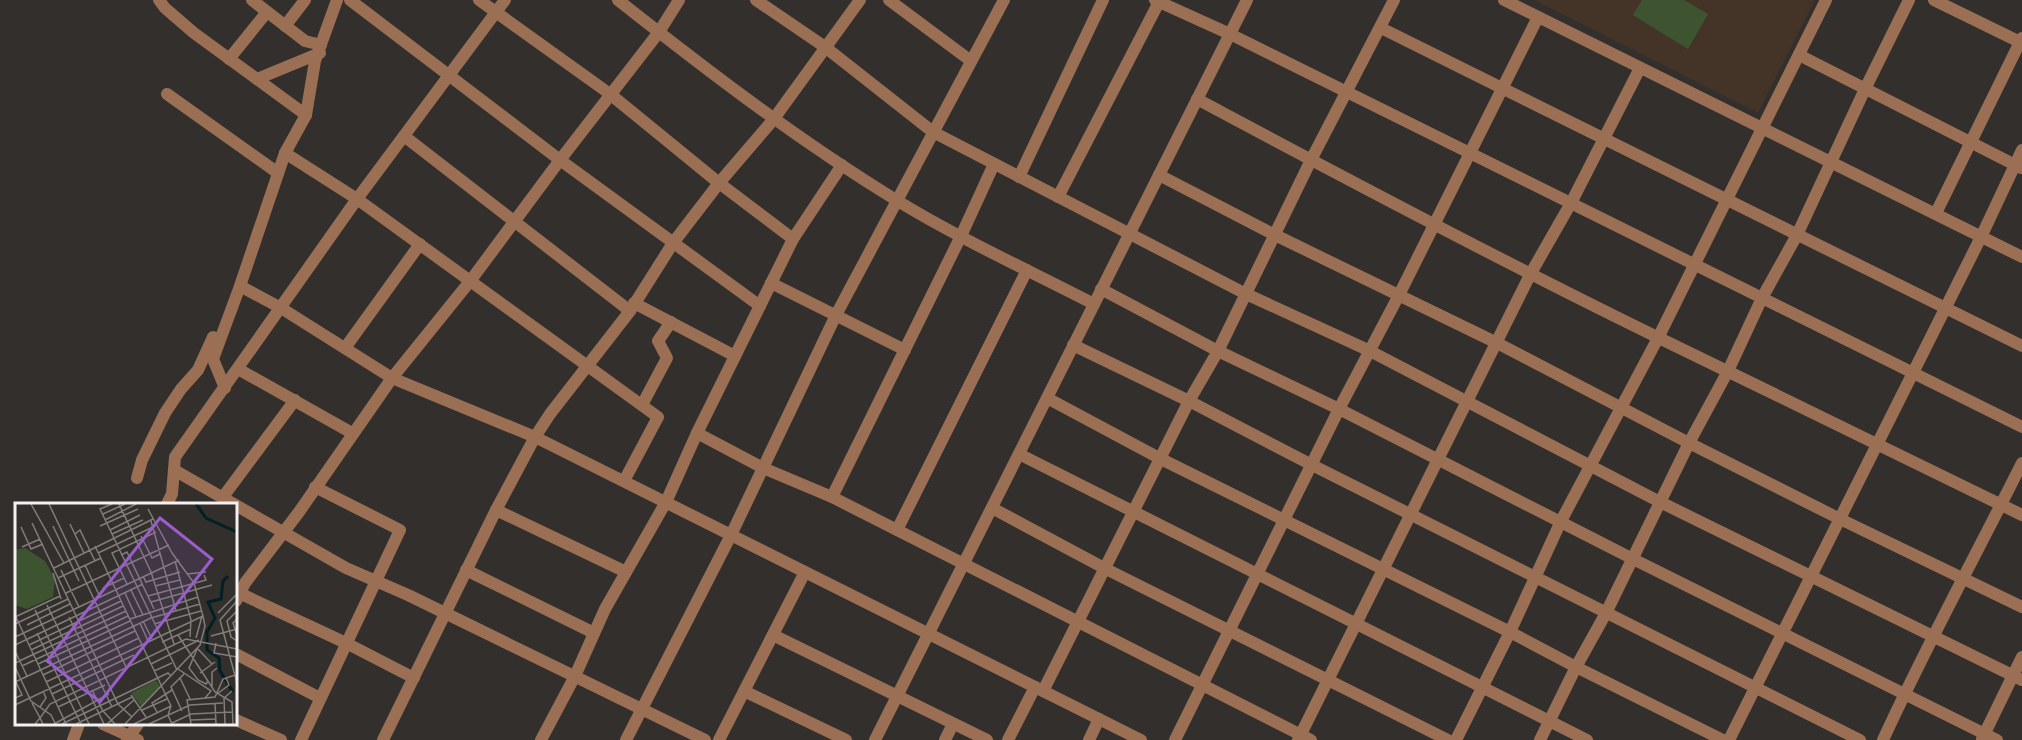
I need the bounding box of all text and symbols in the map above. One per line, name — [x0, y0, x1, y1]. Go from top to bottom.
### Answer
inset map — [15, 503, 237, 725]

